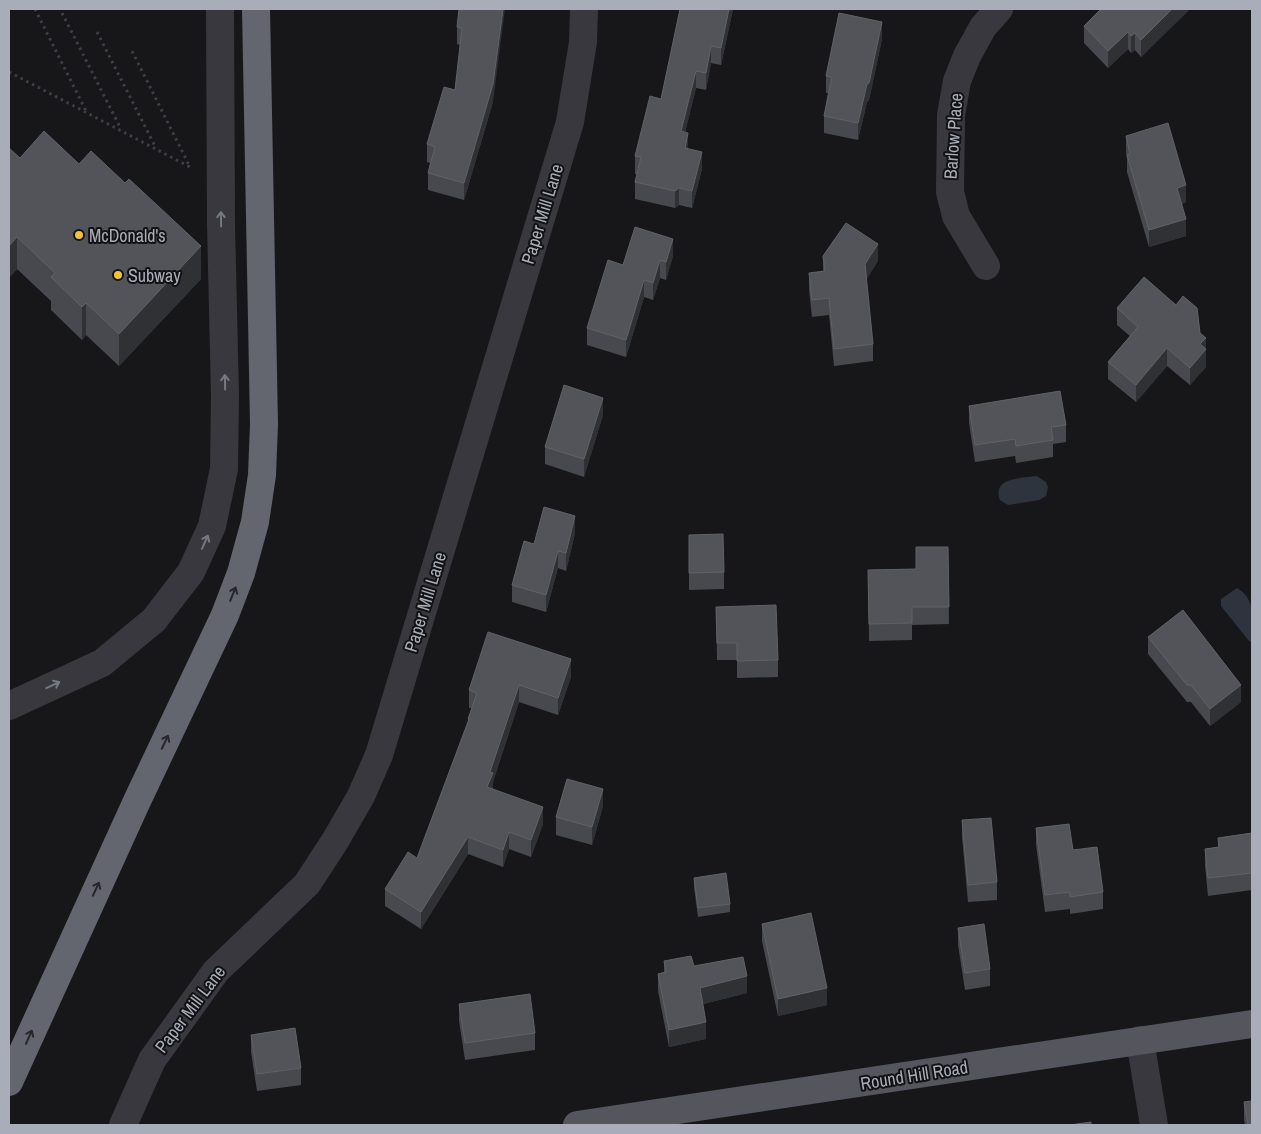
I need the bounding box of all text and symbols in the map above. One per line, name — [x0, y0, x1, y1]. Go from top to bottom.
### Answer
street label: Barlow Place — [938, 92, 968, 180]
street label: Paper Mill Lane — [515, 161, 569, 267]
one-way arrow — [216, 212, 226, 228]
place label: McDonald's — [89, 223, 166, 248]
marker: McDonald's — [73, 229, 85, 241]
place label: Subway — [128, 263, 181, 288]
marker: Subway — [112, 269, 124, 281]
one-way arrow — [220, 374, 229, 390]
one-way arrow — [200, 535, 210, 550]
street label: Paper Mill Lane — [398, 549, 452, 655]
one-way arrow — [229, 587, 238, 603]
one-way arrow — [45, 680, 60, 689]
one-way arrow — [161, 735, 170, 750]
one-way arrow — [92, 882, 102, 897]
street label: Paper Mill Lane — [149, 960, 231, 1058]
one-way arrow — [24, 1030, 34, 1045]
street label: Round Hill Road — [859, 1054, 969, 1096]

